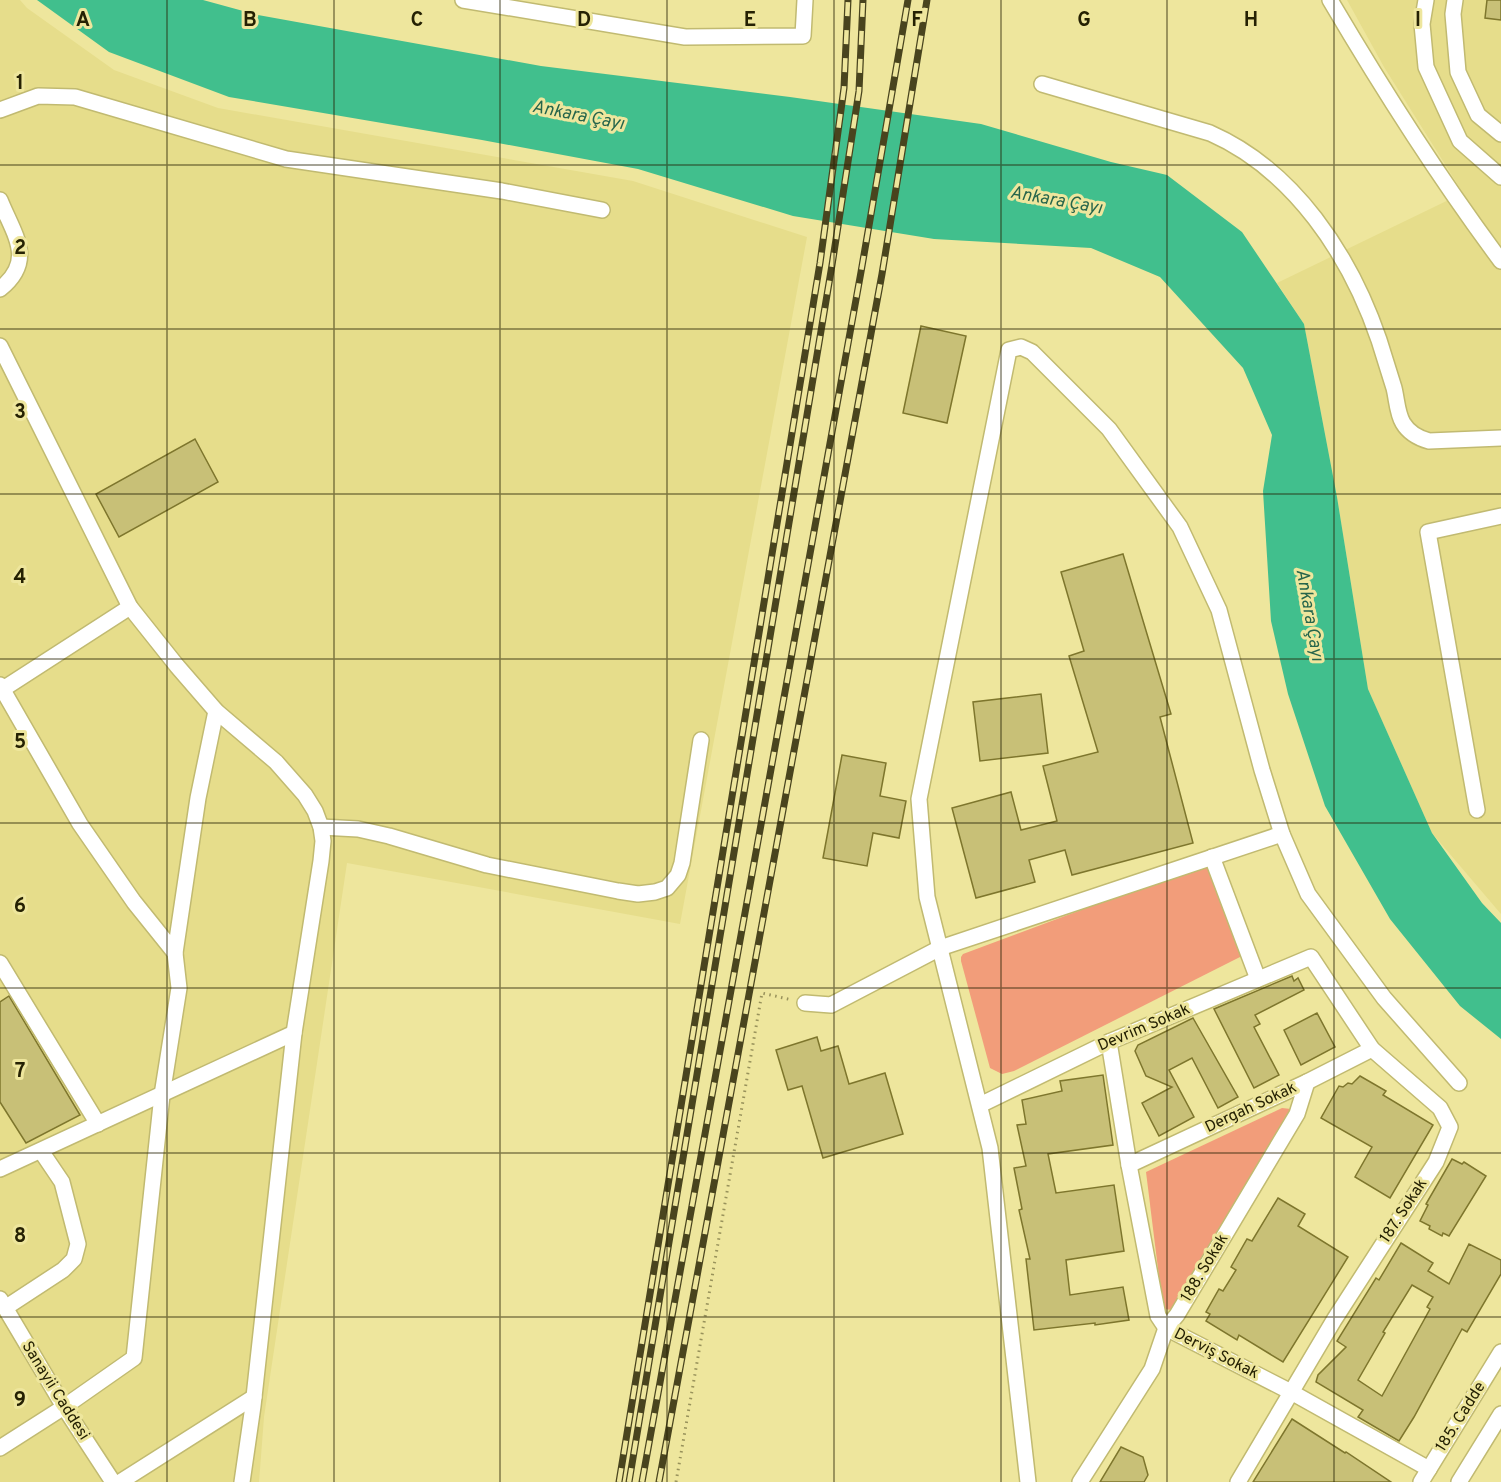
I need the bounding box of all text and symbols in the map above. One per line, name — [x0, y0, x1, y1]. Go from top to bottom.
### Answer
text: A — [76, 8, 90, 34]
text: B — [243, 8, 257, 34]
text: C — [411, 8, 423, 34]
text: D — [577, 8, 591, 34]
text: E — [744, 8, 756, 34]
text: F — [911, 8, 923, 34]
text: G — [1077, 8, 1091, 34]
text: H — [1244, 8, 1258, 34]
text: I — [1415, 8, 1421, 34]
text: 1 — [16, 71, 24, 97]
water label: Ankara Çayı — [530, 96, 626, 136]
water label: Ankara Çayı — [1008, 182, 1104, 220]
text: 2 — [14, 236, 26, 262]
text: 3 — [14, 400, 26, 426]
text: 4 — [14, 565, 26, 591]
water label: Ankara Çayı — [1290, 567, 1328, 663]
text: 5 — [14, 730, 26, 756]
text: 6 — [14, 894, 26, 920]
street label: Devrim Sokak — [1095, 1000, 1193, 1056]
text: 7 — [15, 1059, 25, 1085]
street label: Dergah Sokak — [1202, 1078, 1300, 1138]
street label: 187. Sokak — [1376, 1175, 1432, 1247]
text: 8 — [14, 1224, 26, 1250]
street label: 188. Sokak — [1177, 1230, 1233, 1306]
street label: Derviş Sokak — [1170, 1324, 1262, 1384]
street label: Sanayii Caddesi — [17, 1338, 93, 1444]
street label: 185. Cadde — [1432, 1378, 1490, 1456]
text: 9 — [14, 1388, 26, 1414]

